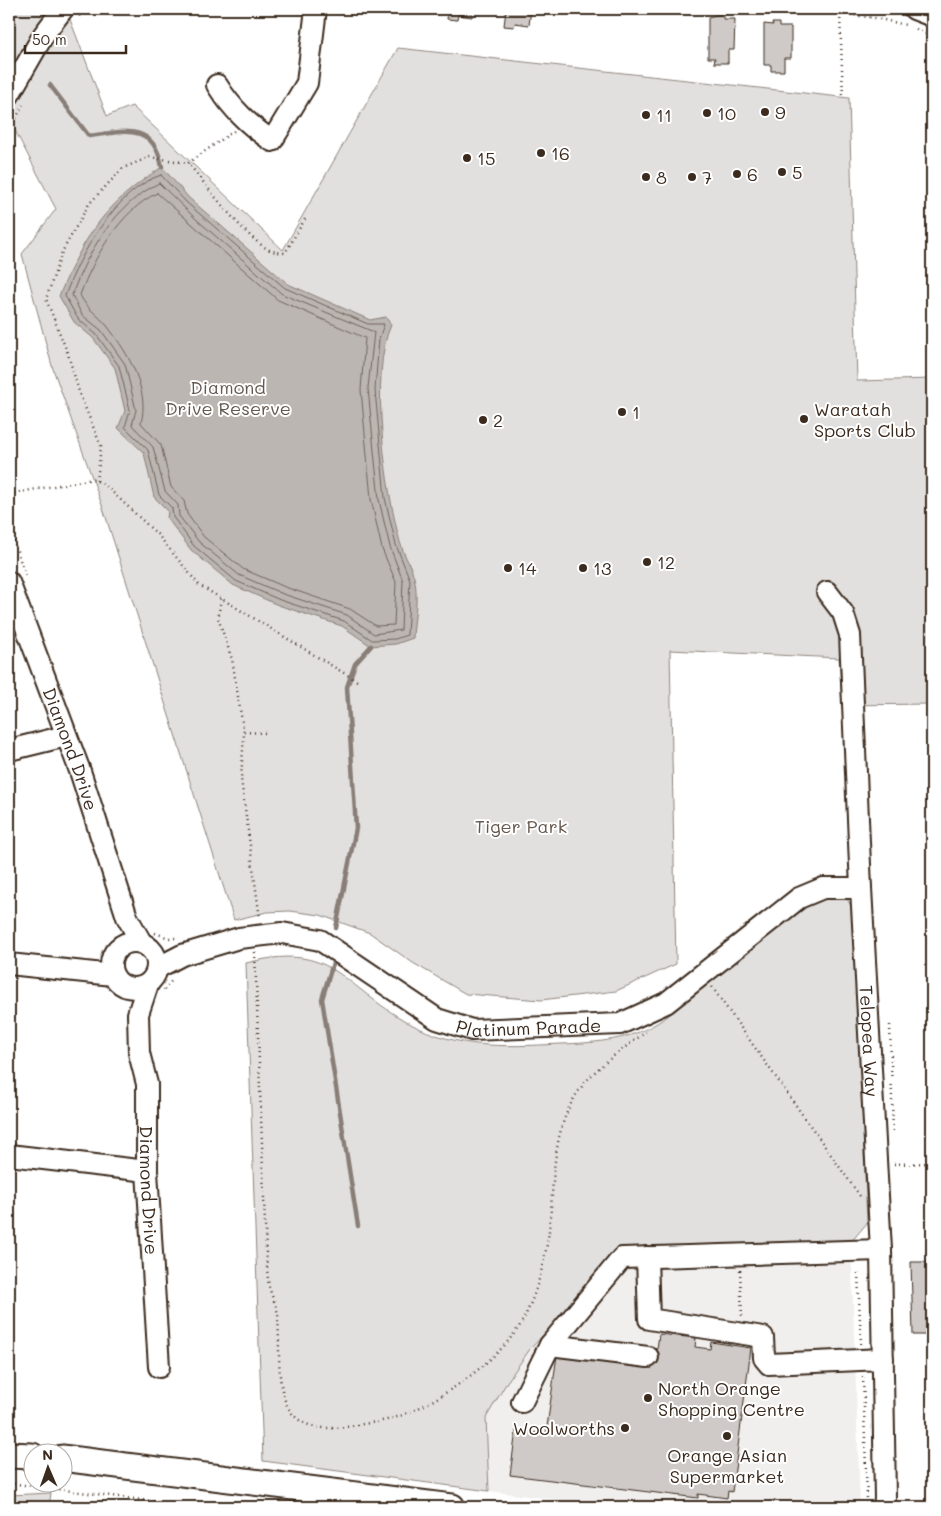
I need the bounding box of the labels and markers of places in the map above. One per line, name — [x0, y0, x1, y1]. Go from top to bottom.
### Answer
place label: 9 — [775, 100, 786, 124]
place label: 10 — [717, 101, 736, 125]
place label: 11 — [656, 103, 672, 127]
marker: 9 — [759, 106, 771, 118]
marker: 10 — [701, 107, 713, 119]
marker: 11 — [640, 109, 652, 121]
place label: 16 — [551, 141, 570, 165]
place label: 15 — [477, 146, 496, 170]
marker: 16 — [535, 147, 547, 159]
marker: 15 — [461, 152, 473, 164]
place label: 5 — [792, 160, 803, 184]
place label: 6 — [747, 162, 758, 186]
place label: 8 — [656, 165, 667, 189]
place label: 7 — [702, 165, 712, 189]
marker: 5 — [776, 166, 788, 178]
marker: 6 — [731, 168, 743, 180]
marker: 8 — [640, 171, 652, 183]
marker: 7 — [686, 171, 698, 183]
place label: Waratah Sports Club — [814, 397, 916, 442]
place label: 1 — [632, 400, 640, 424]
marker: 1 — [616, 406, 628, 418]
place label: 2 — [493, 408, 503, 432]
marker: Waratah Sports Club — [798, 413, 810, 425]
marker: 2 — [477, 414, 489, 426]
place label: 12 — [657, 550, 675, 574]
place label: 14 — [518, 556, 537, 580]
place label: 13 — [593, 556, 612, 580]
marker: 12 — [641, 556, 653, 568]
marker: 14 — [502, 562, 514, 574]
marker: 13 — [577, 562, 589, 574]
place label: North Orange Shopping Centre — [658, 1376, 805, 1421]
marker: North Orange Shopping Centre — [642, 1392, 654, 1404]
place label: Woolworths — [513, 1416, 615, 1440]
marker: Woolworths — [619, 1422, 631, 1434]
marker: Orange Asian Supermarket — [721, 1430, 733, 1442]
place label: Orange Asian Supermarket — [667, 1443, 787, 1488]

